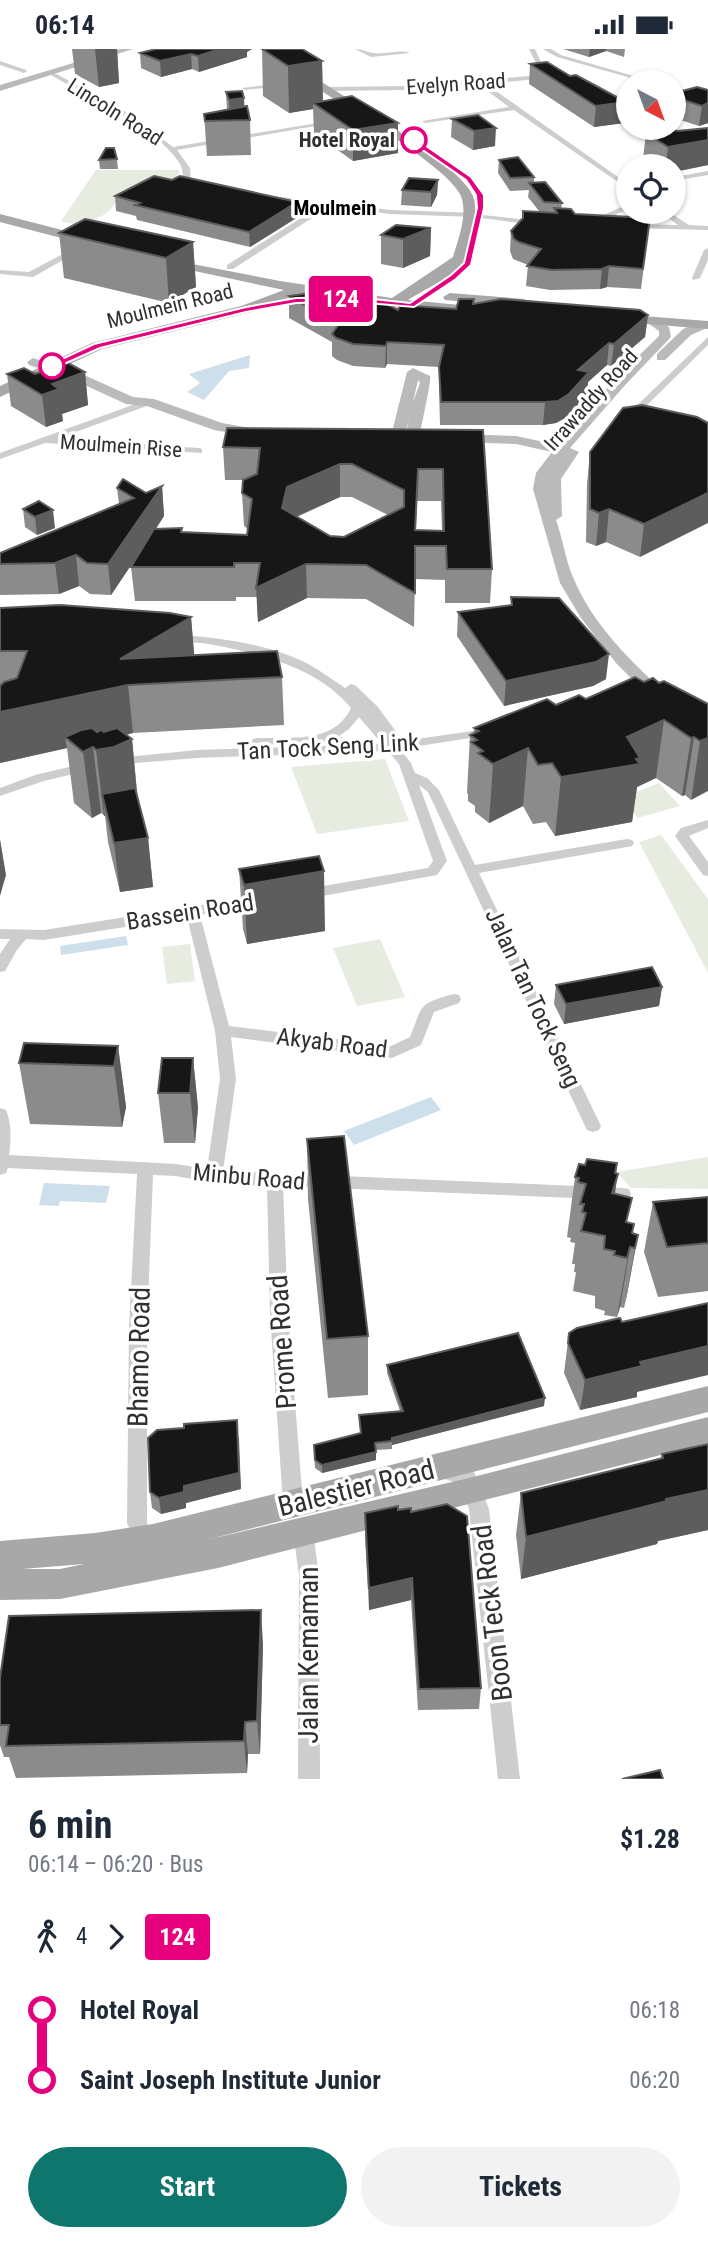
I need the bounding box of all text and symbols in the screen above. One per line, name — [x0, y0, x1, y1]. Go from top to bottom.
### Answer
text: 06:14 — [35, 10, 95, 40]
street label: Evelyn Road — [405, 69, 507, 99]
north arrow — [616, 70, 686, 140]
map controls — [616, 70, 686, 224]
street label: Lincoln Road — [63, 73, 167, 151]
marker: Hotel Royal — [401, 127, 427, 153]
place label: Hotel Royal — [299, 128, 395, 152]
button: locate — [616, 154, 686, 224]
district label: Moulmein — [293, 196, 377, 220]
line badge: 124 — [301, 276, 381, 322]
street label: Moulmein Road — [105, 279, 235, 333]
text: 124 — [323, 285, 359, 313]
street label: Irrawaddy Road — [539, 344, 643, 456]
unlabelled marker — [39, 353, 65, 379]
street label: Moulmein Rise — [59, 430, 183, 462]
street label: Tan Tock Seng Link — [236, 728, 420, 766]
street label: Bassein Road — [124, 888, 256, 936]
street label: Jalan Tan Tock Seng — [479, 904, 587, 1092]
street label: Akyab Road — [275, 1022, 389, 1064]
street label: Minbu Road — [192, 1158, 306, 1196]
street label: Prome Road — [261, 1274, 303, 1410]
street label: Bhamo Road — [121, 1287, 157, 1427]
street label: Balestier Road — [274, 1453, 438, 1523]
street label: Boon Teck Road — [465, 1523, 519, 1703]
street label: Jalan Kemaman — [292, 1566, 325, 1744]
text: 6 min — [28, 1803, 112, 1847]
text: $1.28 — [620, 1824, 680, 1854]
text: 06:14 – 06:20 · Bus — [28, 1851, 204, 1878]
icon: walk — [28, 1918, 66, 1956]
icon: forward — [97, 1918, 135, 1956]
text: 4 — [76, 1923, 87, 1950]
text: 124 — [159, 1923, 196, 1951]
text: Hotel Royal — [80, 1995, 199, 2025]
text: 06:18 — [629, 1997, 680, 2024]
text: Saint Joseph Institute Junior — [80, 2065, 381, 2095]
text: 06:20 — [629, 2067, 680, 2094]
button: Start — [28, 2147, 347, 2227]
button: Tickets — [361, 2147, 680, 2227]

